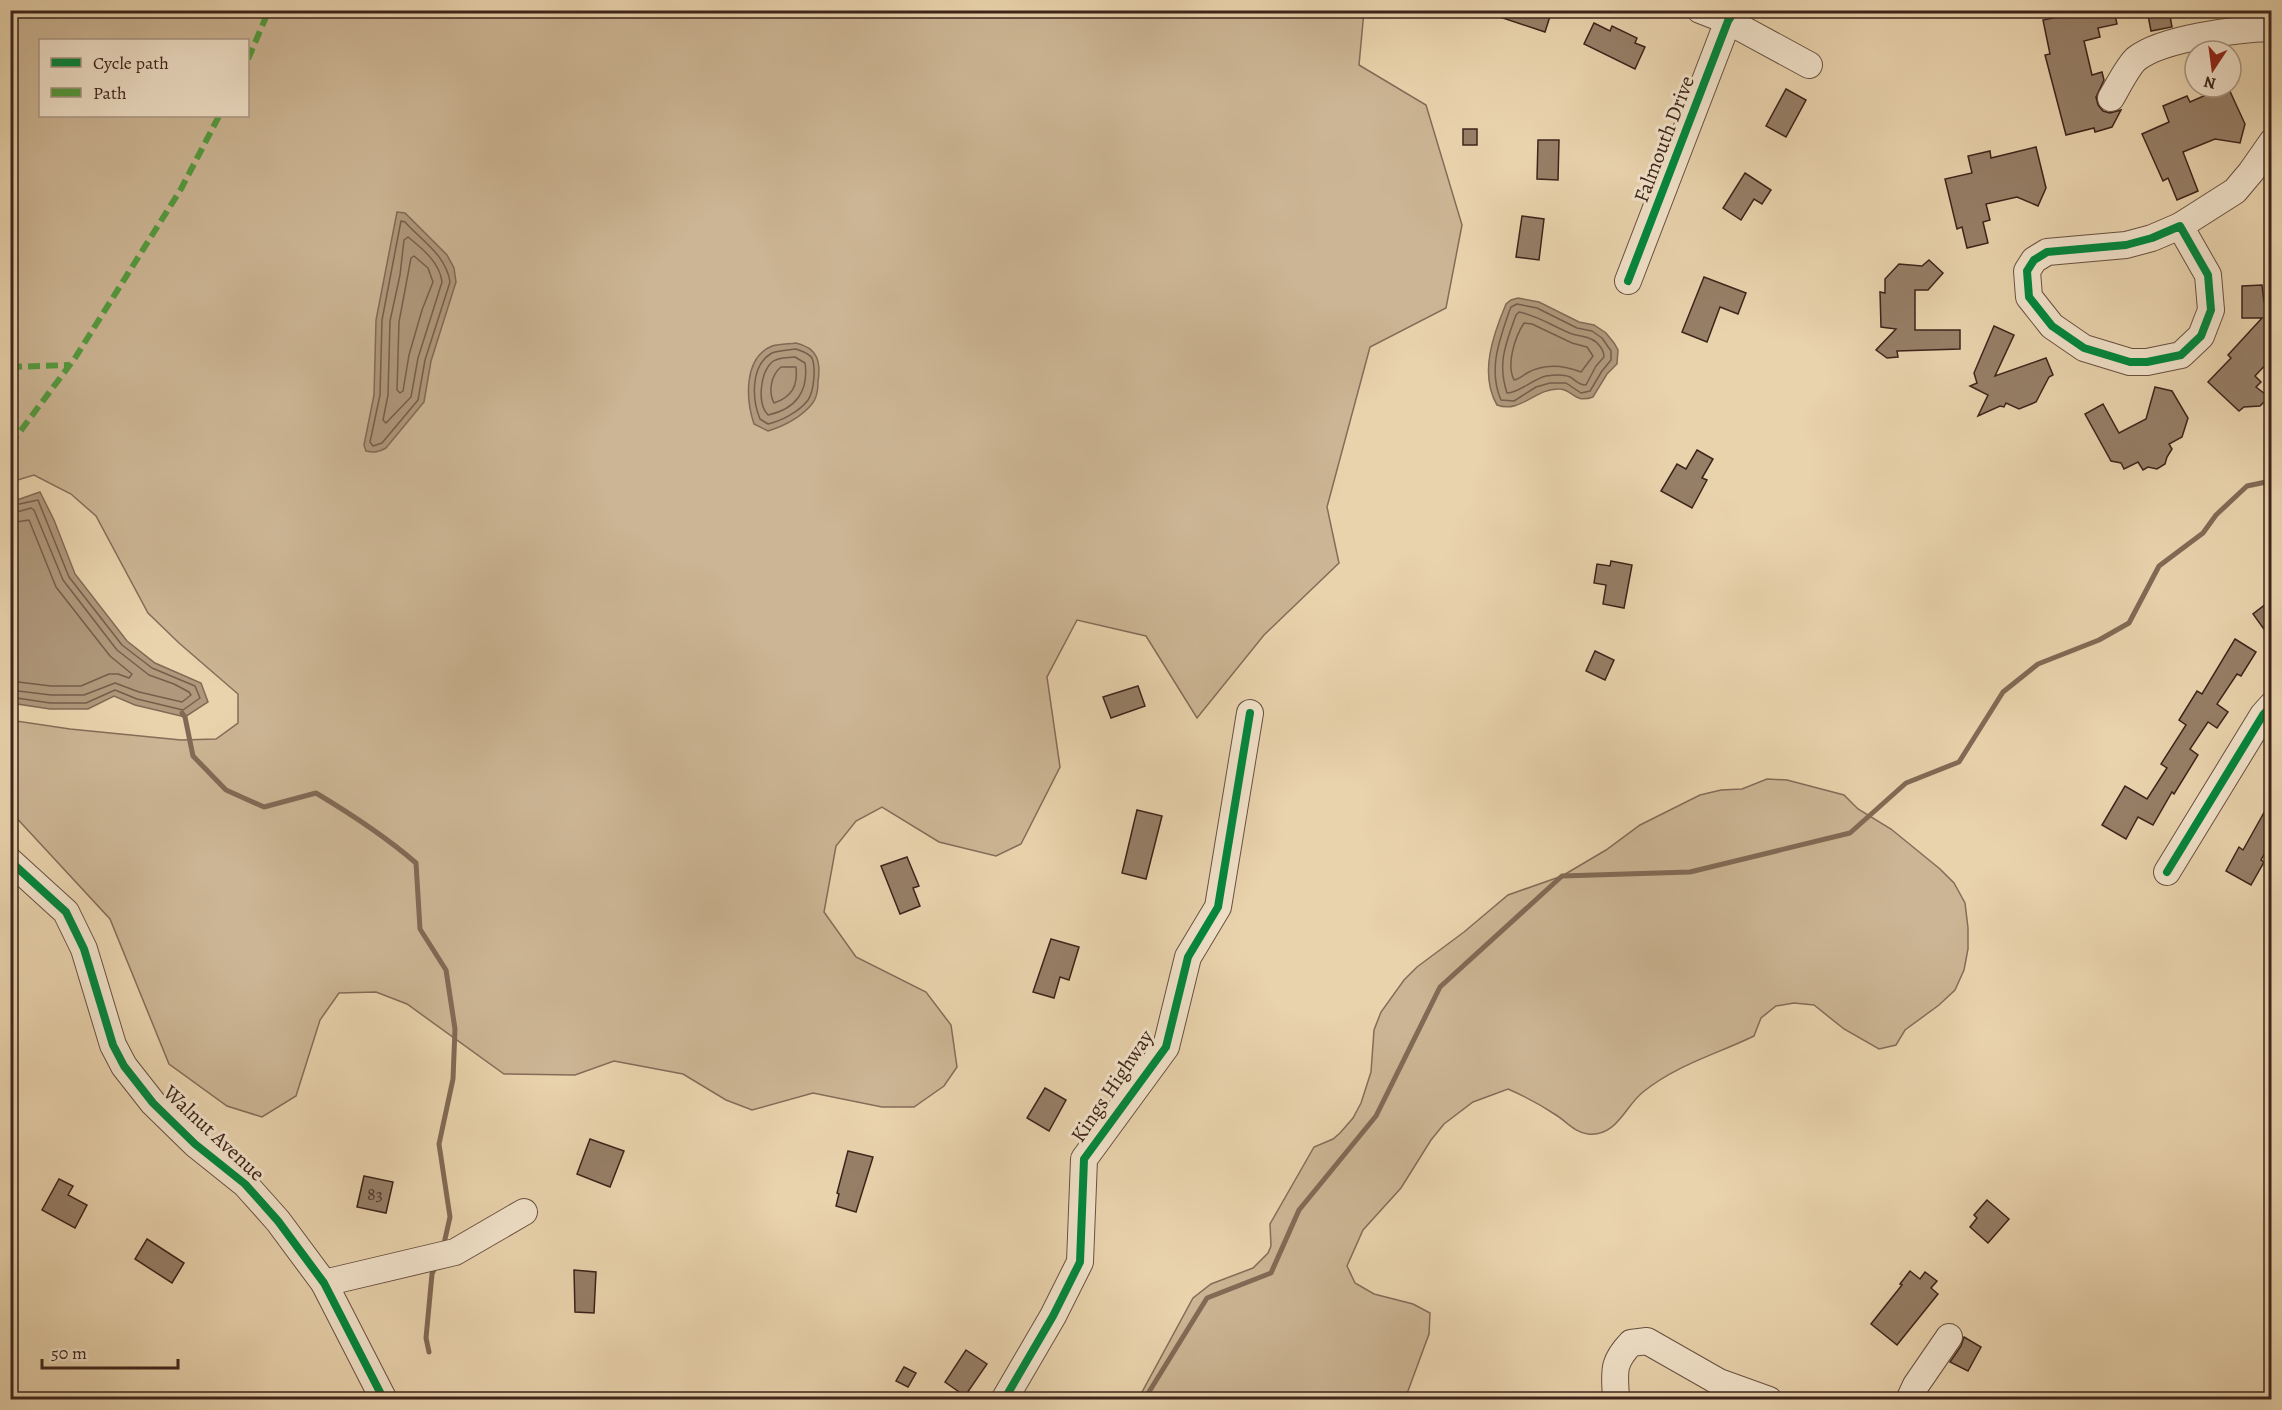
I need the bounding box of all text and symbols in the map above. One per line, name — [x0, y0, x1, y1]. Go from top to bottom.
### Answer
legend — [39, 39, 249, 117]
north arrow — [2183, 39, 2243, 99]
text: Cycle path — [93, 51, 169, 75]
text: N — [2201, 71, 2218, 95]
street label: Falmouth Drive — [1627, 72, 1701, 206]
text: Path — [93, 81, 127, 105]
street label: Kings Highway — [1064, 1024, 1160, 1148]
street label: Walnut Avenue — [156, 1078, 271, 1187]
house number: 83 — [367, 1182, 383, 1206]
scale bar — [42, 1332, 178, 1370]
text: 50 m — [51, 1341, 87, 1365]

